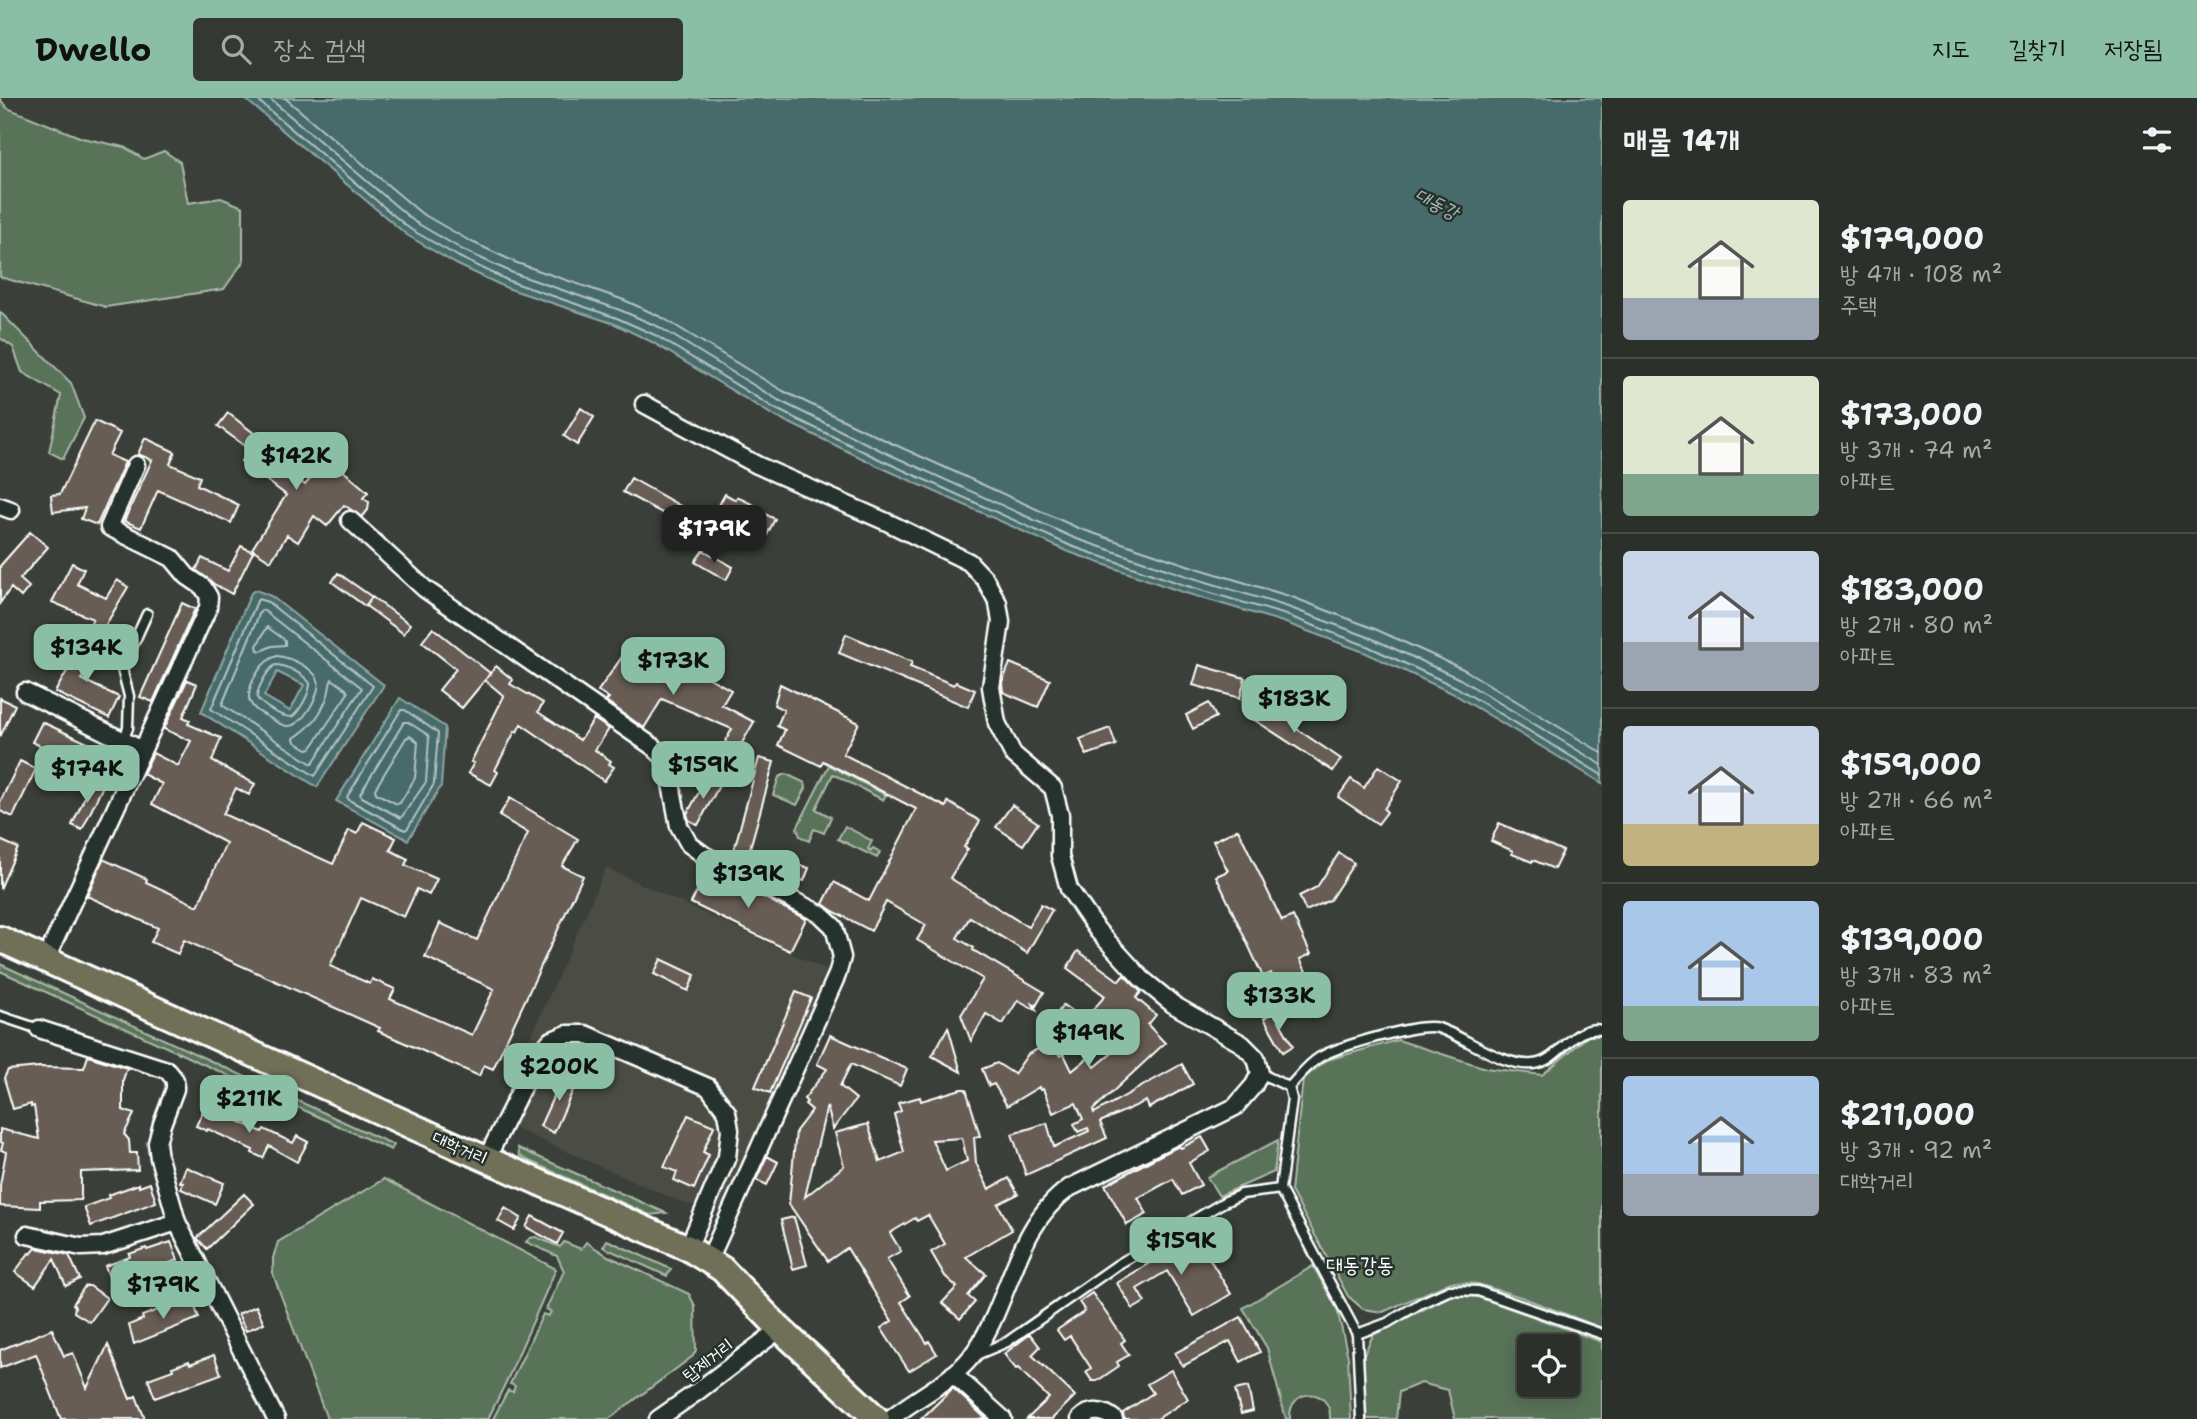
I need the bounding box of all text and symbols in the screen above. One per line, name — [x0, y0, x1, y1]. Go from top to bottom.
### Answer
search box — [193, 18, 683, 81]
text: Dwello — [35, 27, 151, 72]
icon: search — [217, 30, 255, 68]
text: 장소 검색 — [273, 31, 366, 66]
text: 지도 — [1932, 33, 1970, 65]
text: 길찾기 — [2008, 33, 2066, 65]
text: 저장됨 — [2104, 33, 2162, 65]
text: 매물 14개 — [1623, 120, 1740, 161]
icon: filters — [2138, 121, 2176, 159]
water label: 대동강 — [1411, 182, 1465, 226]
text: $179,000 — [1840, 218, 1984, 259]
icon: home — [1679, 228, 1763, 312]
text: 방 4개 · 108 m² — [1840, 259, 2002, 289]
text: 주택 — [1840, 290, 1877, 320]
text: $173,000 — [1840, 394, 1983, 435]
icon: home — [1679, 404, 1763, 488]
pin: $142K — [247, 432, 345, 492]
text: 방 3개 · 74 m² — [1840, 435, 1993, 465]
text: $142K — [260, 440, 332, 470]
text: 아파트 — [1840, 466, 1896, 496]
pin: $179K — [665, 505, 763, 565]
text: $179K — [678, 513, 750, 543]
text: $183,000 — [1840, 569, 1984, 610]
icon: home — [1679, 579, 1763, 663]
text: 방 2개 · 80 m² — [1840, 610, 1993, 640]
pin: $134K — [37, 624, 135, 684]
text: $134K — [50, 632, 122, 662]
pin: $173K — [624, 638, 722, 697]
text: 아파트 — [1840, 641, 1896, 671]
text: $173K — [637, 645, 709, 675]
pin: $183K — [1245, 676, 1343, 735]
text: $183K — [1258, 683, 1330, 713]
pin: $159K — [654, 742, 752, 801]
text: $159,000 — [1840, 744, 1982, 785]
pin: $174K — [38, 746, 136, 805]
text: $159K — [667, 749, 739, 779]
text: $174K — [51, 753, 123, 783]
icon: home — [1679, 754, 1763, 838]
text: 방 2개 · 66 m² — [1840, 785, 1993, 815]
text: 아파트 — [1840, 816, 1896, 846]
pin: $139K — [699, 850, 797, 910]
text: $139K — [712, 858, 784, 888]
text: $139,000 — [1840, 919, 1983, 960]
icon: home — [1679, 929, 1763, 1013]
text: 방 3개 · 83 m² — [1840, 960, 1992, 990]
pin: $133K — [1230, 972, 1328, 1032]
text: $133K — [1243, 980, 1315, 1010]
text: 아파트 — [1840, 991, 1896, 1021]
pin: $149K — [1039, 1010, 1137, 1069]
text: $149K — [1052, 1017, 1124, 1047]
pin: $200K — [510, 1044, 608, 1103]
text: $200K — [520, 1051, 598, 1081]
pin: $211K — [200, 1076, 298, 1135]
text: $211K — [216, 1083, 282, 1113]
text: $211,000 — [1840, 1094, 1975, 1135]
icon: home — [1679, 1104, 1763, 1188]
street label: 대학거리 — [429, 1125, 491, 1171]
text: 방 3개 · 92 m² — [1840, 1135, 1992, 1165]
text: 대학거리 — [1840, 1166, 1914, 1196]
pin: $159K — [1132, 1218, 1230, 1277]
text: $159K — [1145, 1225, 1217, 1255]
district label: 대동강동 — [1326, 1251, 1394, 1279]
pin: $179K — [114, 1262, 212, 1321]
text: $179K — [127, 1269, 199, 1299]
street label: 탑제거리 — [678, 1333, 738, 1387]
map controls — [1517, 1334, 1580, 1397]
button: locate — [1517, 1334, 1580, 1397]

